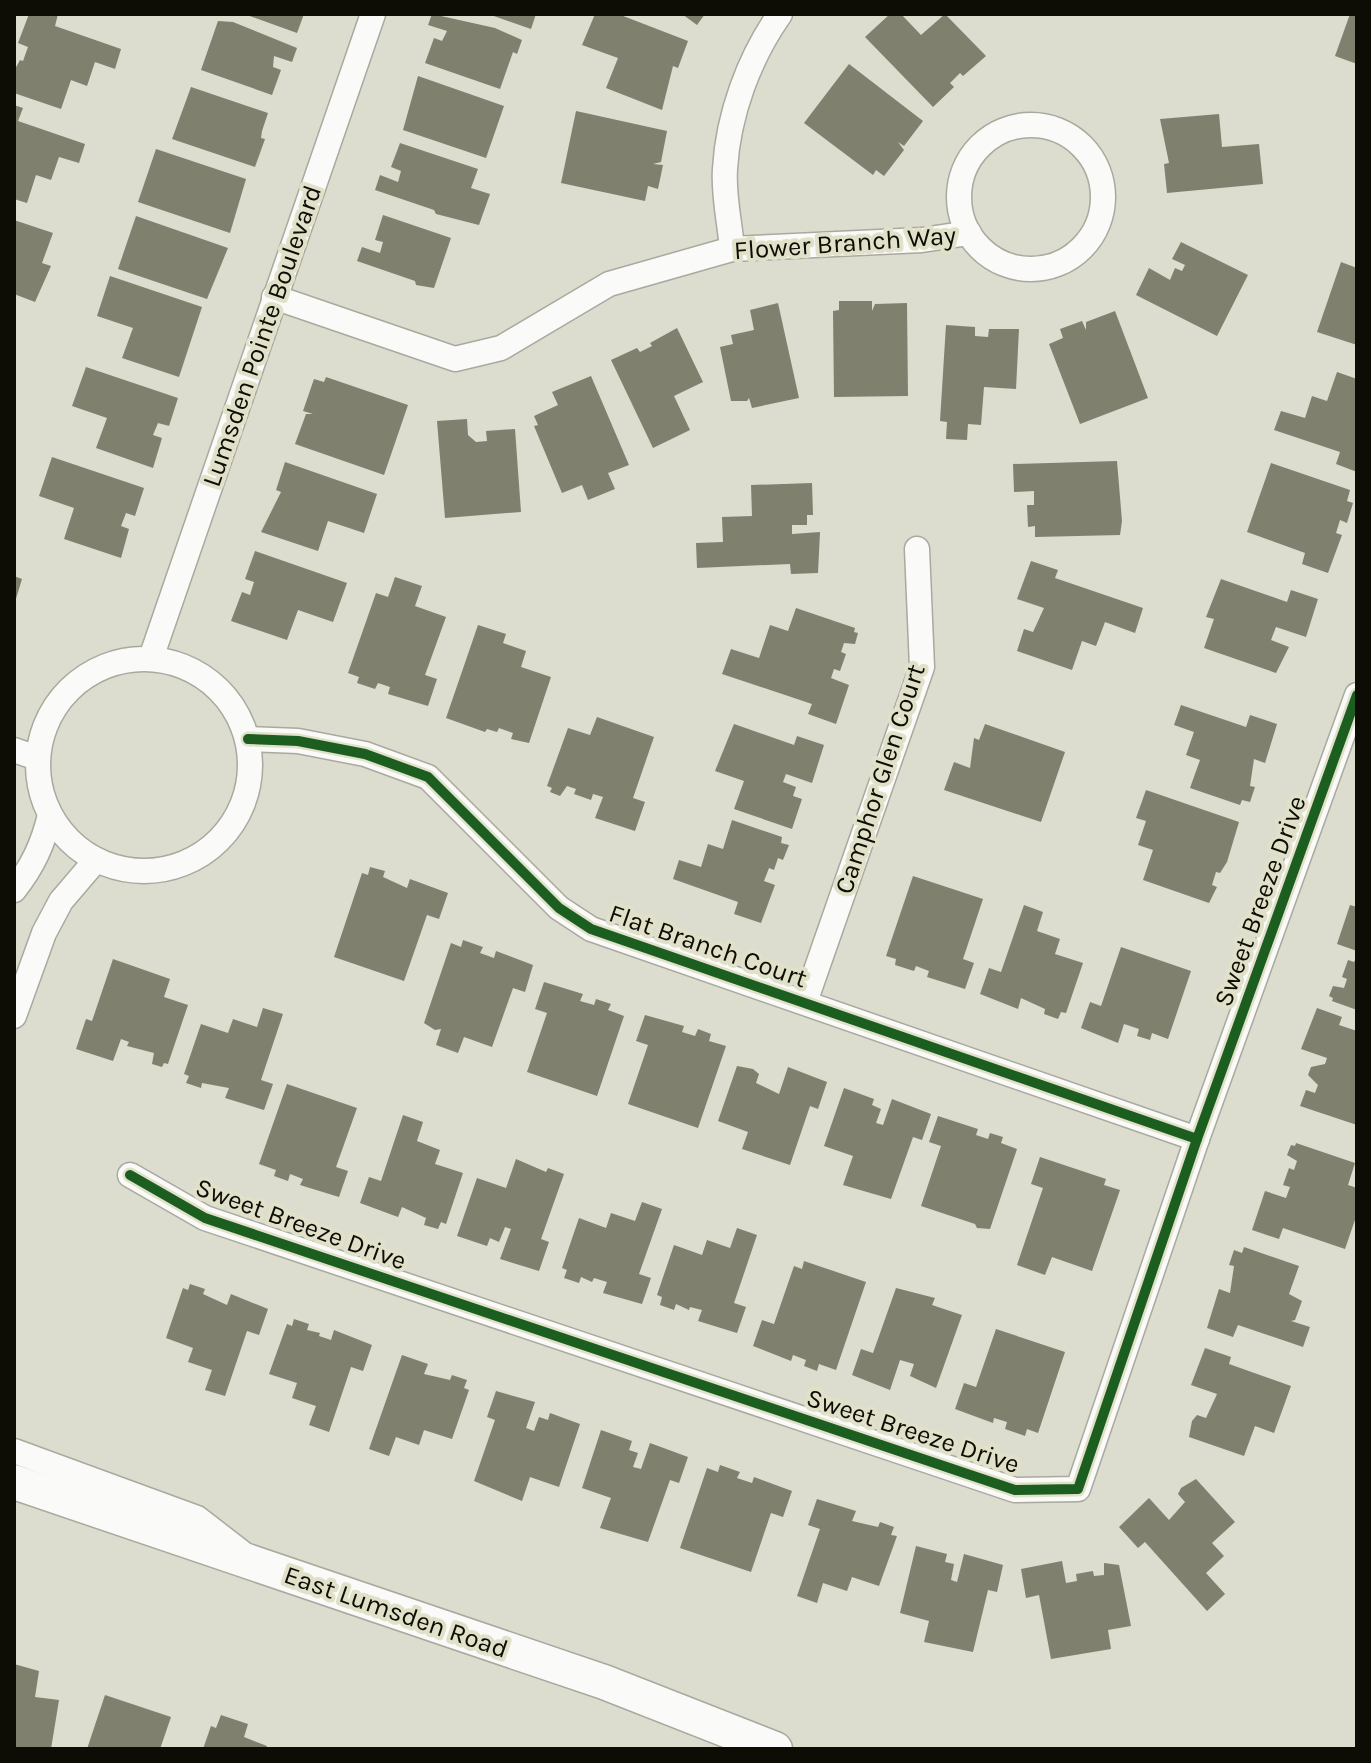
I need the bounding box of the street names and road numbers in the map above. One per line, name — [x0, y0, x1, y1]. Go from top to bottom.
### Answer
street label: Lumsden Pointe Boulevard — [196, 181, 328, 491]
street label: Flower Branch Way — [733, 220, 957, 266]
street label: Camphor Glen Court — [828, 660, 932, 898]
street label: Sweet Breeze Drive — [1207, 791, 1313, 1011]
street label: Flat Branch Court — [605, 898, 811, 994]
street label: Sweet Breeze Drive — [191, 1171, 411, 1277]
street label: Sweet Breeze Drive — [803, 1382, 1023, 1480]
street label: East Lumsden Road — [280, 1559, 512, 1665]

